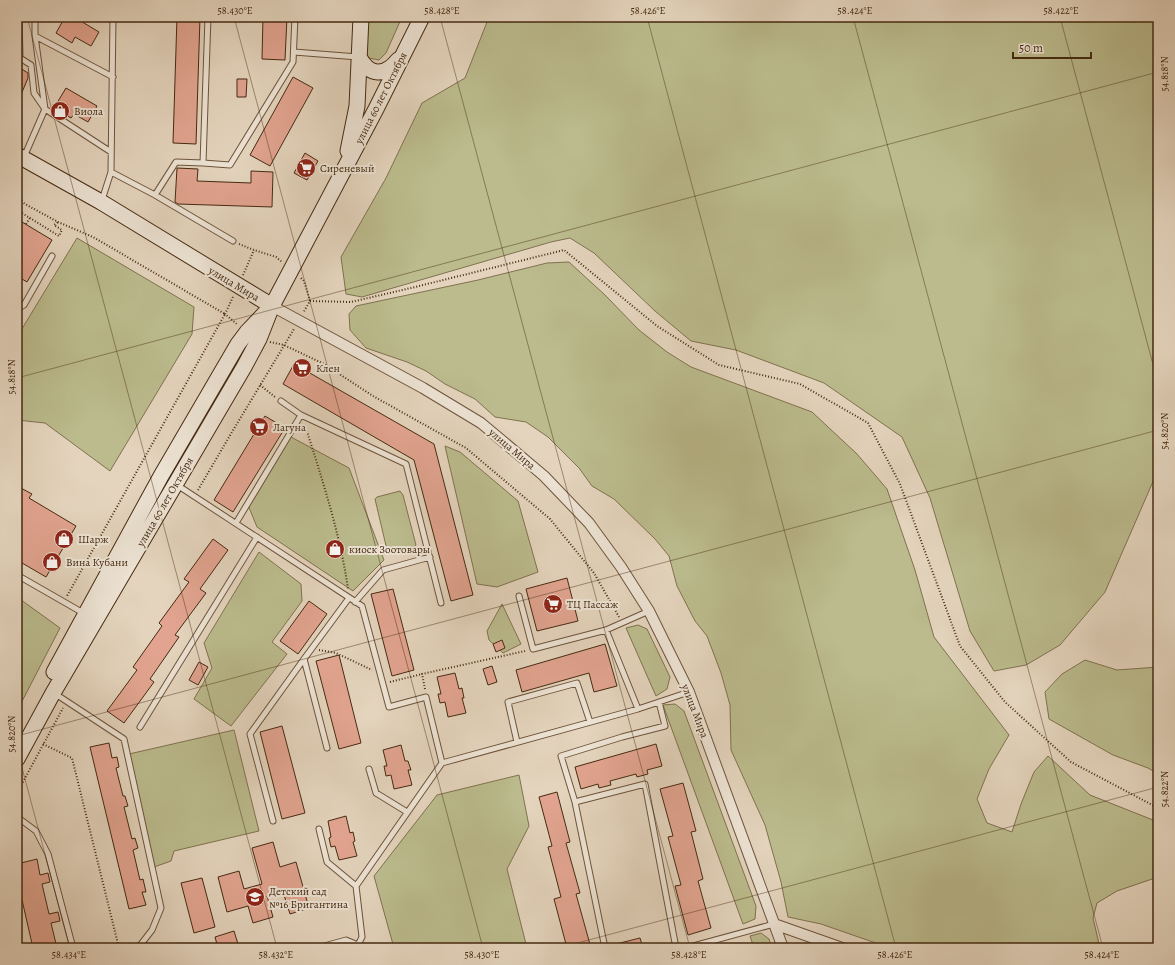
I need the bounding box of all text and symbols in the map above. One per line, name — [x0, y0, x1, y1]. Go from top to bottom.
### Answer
text: 58.430°E — [217, 4, 253, 17]
text: 58.428°E — [424, 4, 460, 17]
text: 58.426°E — [630, 4, 666, 17]
text: 58.424°E — [838, 4, 873, 17]
text: 58.422°E — [1043, 4, 1079, 17]
scale bar — [1013, 34, 1091, 60]
text: 50 m — [1019, 40, 1043, 56]
street label: улица 60 лет Октября — [351, 50, 411, 147]
text: 54.818°N — [1158, 56, 1171, 92]
shop icon: Виола — [49, 100, 71, 122]
place label: Виола — [74, 104, 104, 119]
supermarket icon: Сиреневый — [295, 157, 317, 179]
place label: Сиреневый — [320, 161, 374, 176]
street label: улица Мира — [205, 262, 263, 306]
supermarket icon: Клен — [291, 357, 313, 379]
text: 54.818°N — [5, 359, 18, 395]
place label: Клен — [316, 361, 340, 376]
text: 54.820°N — [1158, 412, 1171, 450]
supermarket icon: Лагуна — [248, 416, 270, 438]
place label: Лагуна — [273, 420, 307, 435]
street label: улица Мира — [485, 424, 539, 474]
street label: улица 60 лет Октября — [133, 454, 197, 550]
shop icon: Шарж — [53, 528, 75, 550]
place label: Шарж — [78, 532, 109, 547]
shop icon: киоск Зоотовары — [324, 538, 346, 560]
place label: киоск Зоотовары — [349, 542, 430, 557]
shop icon: Вина Кубани — [41, 551, 63, 573]
place label: Вина Кубани — [66, 555, 128, 570]
supermarket icon: ТЦ Пассаж — [542, 593, 564, 615]
place label: ТЦ Пассаж — [567, 597, 619, 612]
street label: улица Мира — [677, 681, 713, 741]
text: 54.820°N — [5, 715, 18, 753]
text: 54.822°N — [1158, 771, 1171, 807]
place label: Детский сад №16 Бригантина — [269, 884, 349, 912]
school or university icon: Детский сад №16 Бригантина — [244, 886, 266, 908]
text: 58.434°E — [52, 948, 86, 961]
text: 58.432°E — [259, 948, 293, 961]
text: 58.430°E — [464, 948, 500, 961]
text: 58.428°E — [671, 948, 707, 961]
text: 58.426°E — [877, 948, 913, 961]
text: 58.424°E — [1085, 948, 1120, 961]

